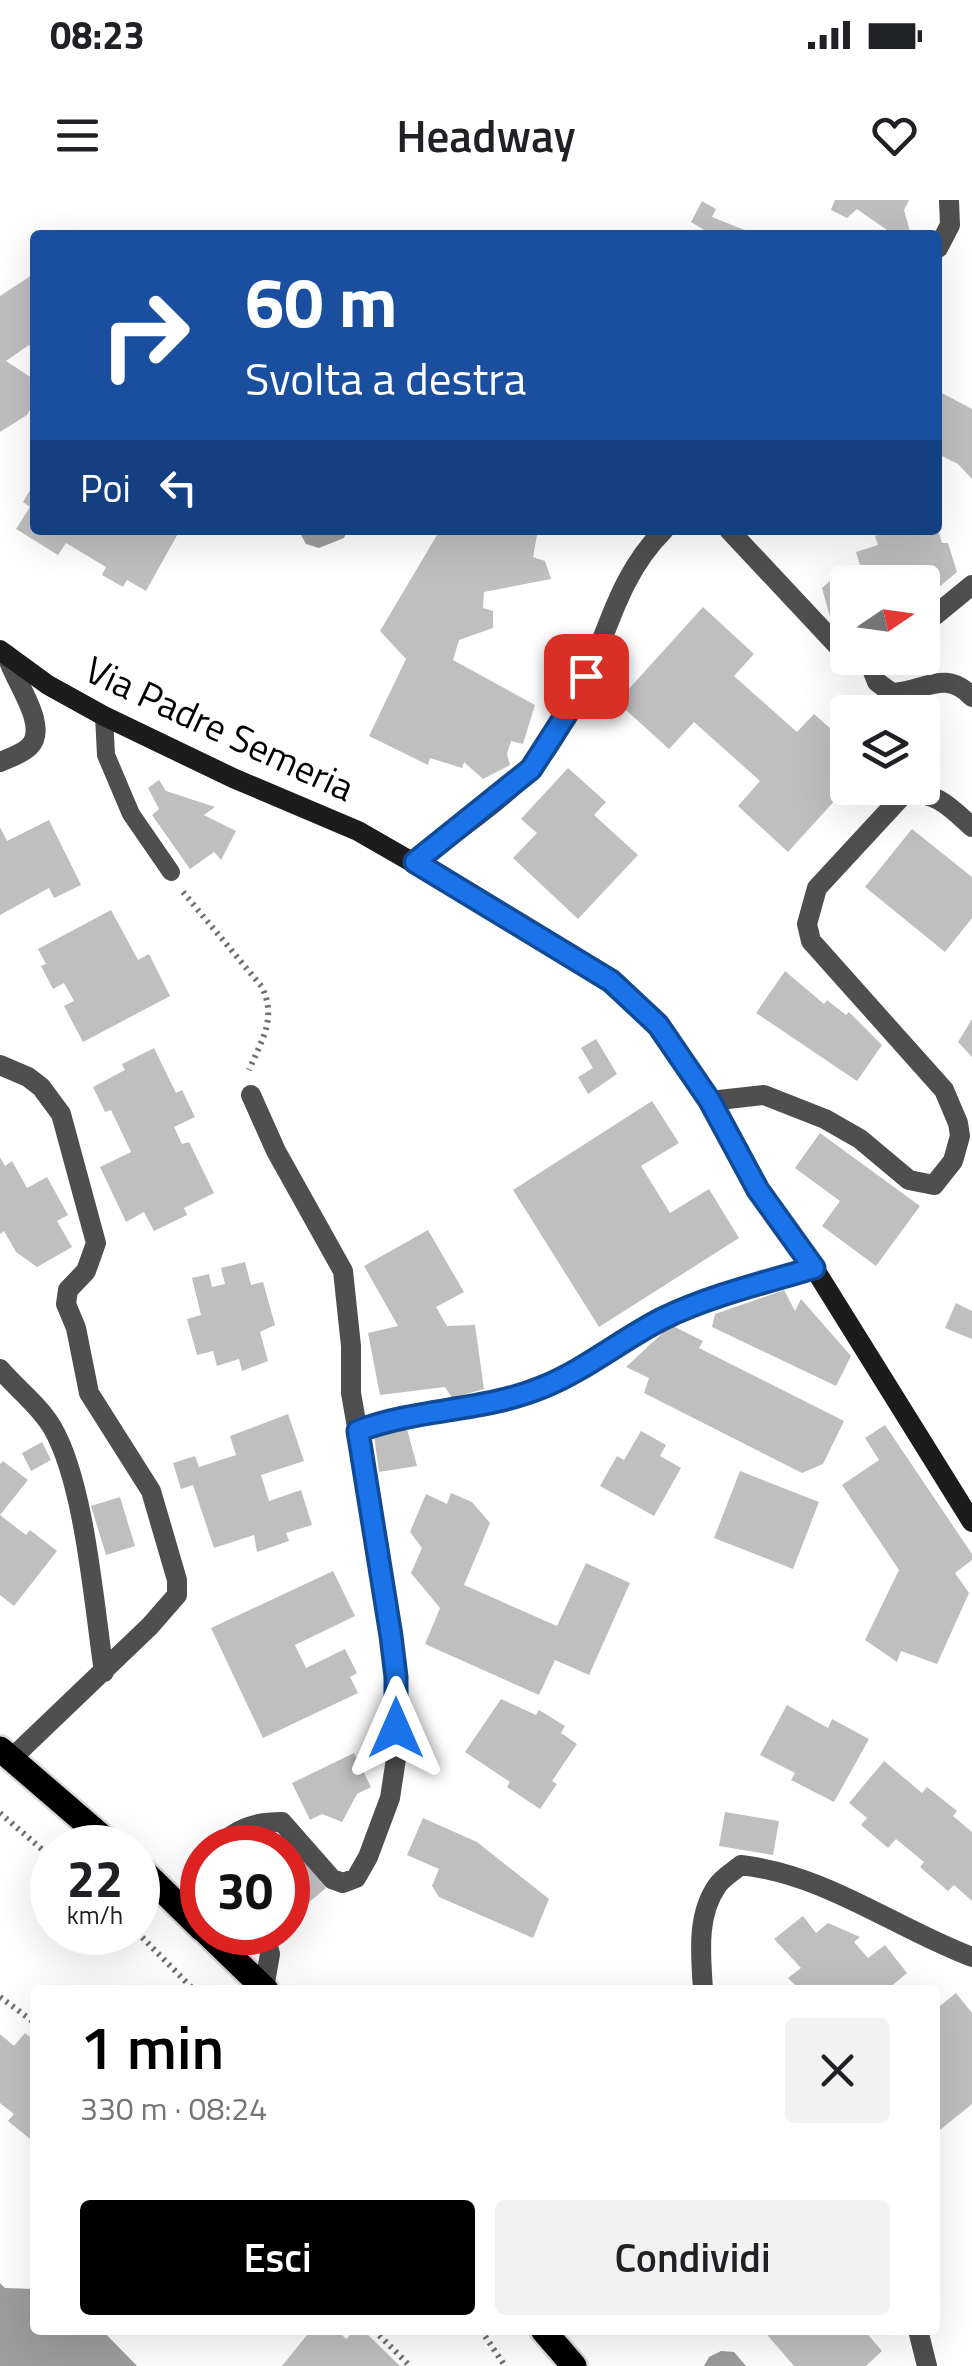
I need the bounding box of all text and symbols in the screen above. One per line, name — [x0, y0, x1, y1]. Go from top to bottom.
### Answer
text: 08:23 — [50, 6, 145, 64]
text: Headway — [396, 101, 576, 169]
icon: menu — [50, 108, 105, 163]
icon: heart — [867, 108, 922, 163]
text: 60 m — [245, 248, 398, 354]
icon: right — [80, 270, 210, 400]
text: Svolta a destra — [245, 344, 526, 412]
text: Poi — [80, 459, 131, 517]
icon: left — [151, 460, 206, 515]
north arrow — [830, 565, 940, 675]
map controls — [830, 565, 940, 805]
pin — [544, 634, 629, 719]
street label: Via Padre Semeria — [76, 640, 364, 816]
icon: arrive — [559, 649, 614, 704]
button: layers — [830, 695, 940, 805]
position arrow — [344, 1676, 448, 1780]
speed limit sign: 30 — [180, 1825, 310, 1955]
text: 22 — [67, 1840, 123, 1916]
text: km/h — [67, 1896, 123, 1934]
text: 1 min — [80, 2001, 224, 2092]
button: close — [785, 2018, 890, 2123]
text: 330 m · 08:24 — [80, 2084, 267, 2132]
button: Esci — [80, 2200, 475, 2315]
button: Condividi — [495, 2200, 890, 2315]

